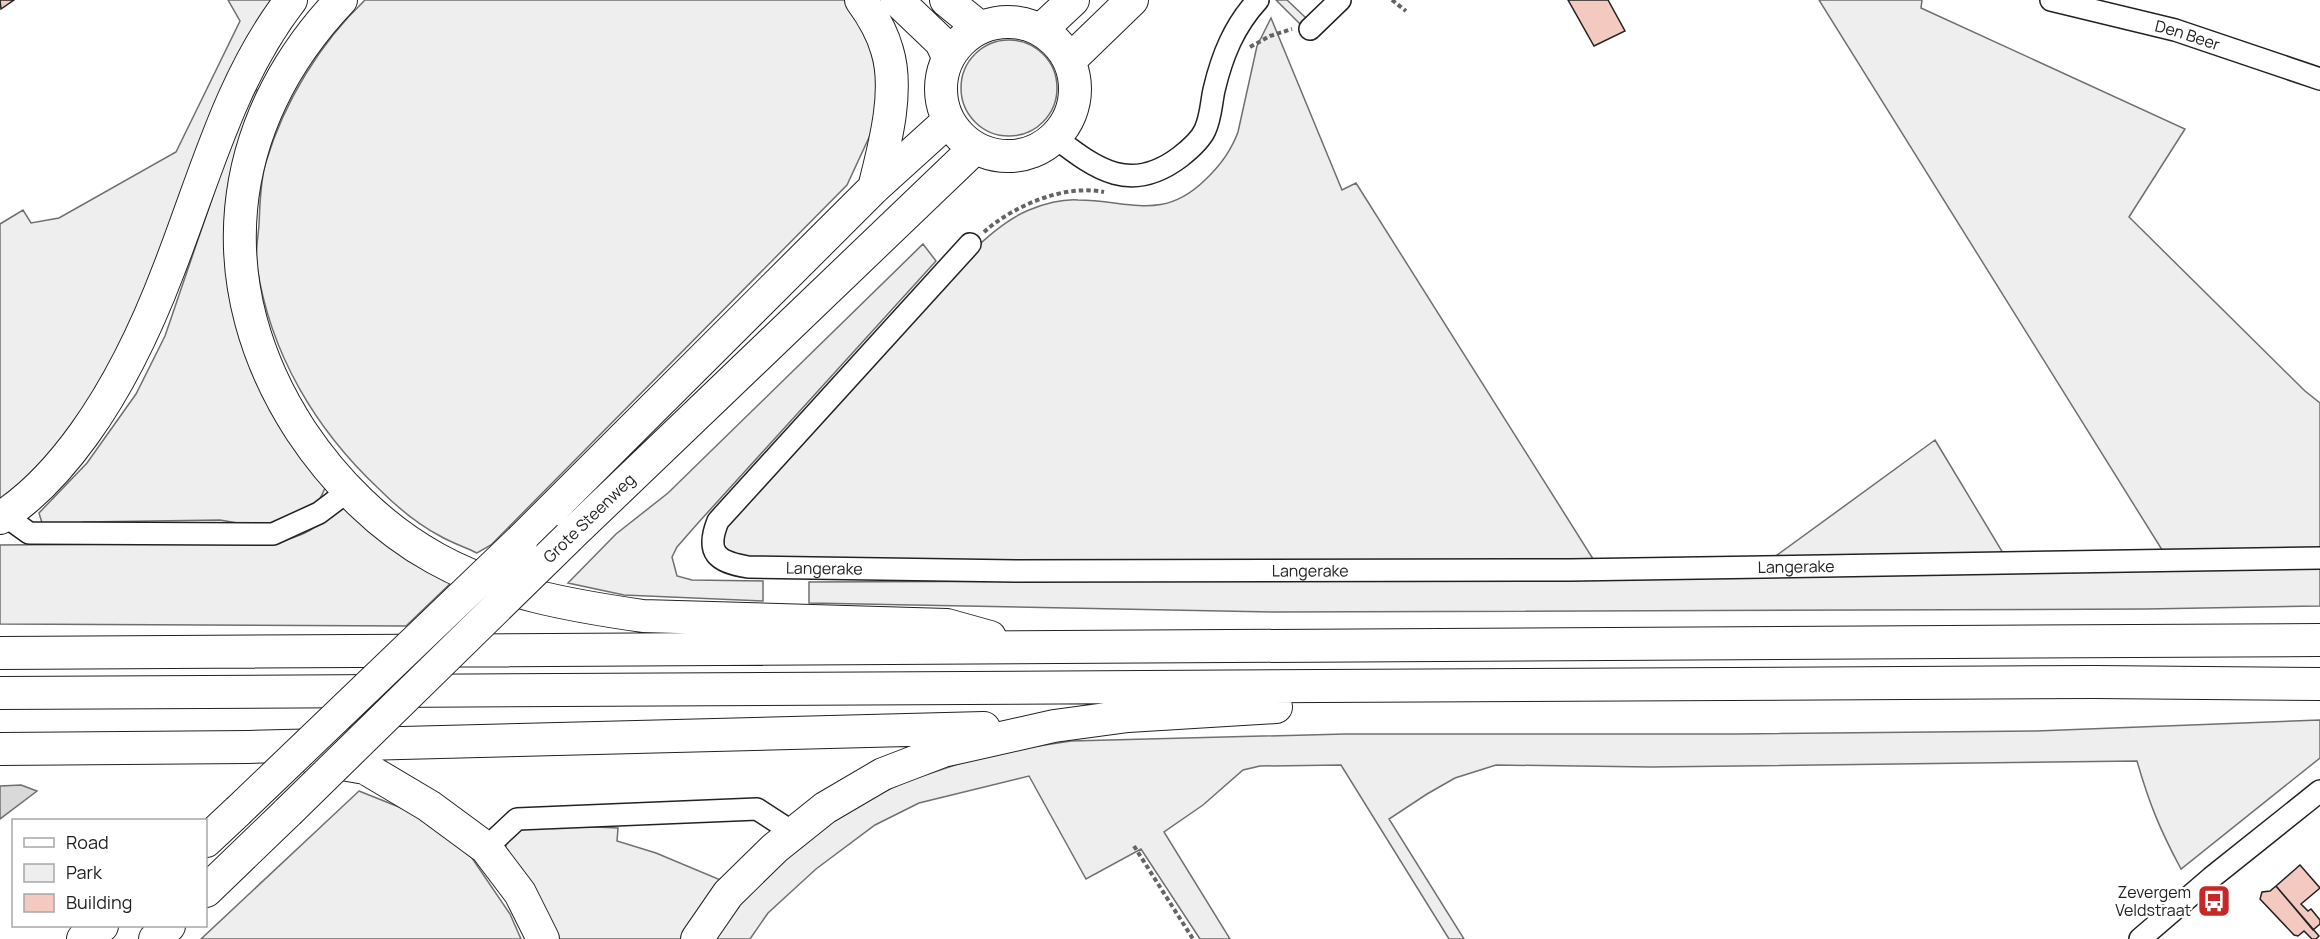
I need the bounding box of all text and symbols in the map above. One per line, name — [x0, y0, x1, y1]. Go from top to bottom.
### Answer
street label: Den Beer — [2153, 15, 2223, 55]
street label: Grote Steenweg — [538, 469, 640, 567]
street label: Langerake — [1758, 555, 1835, 578]
street label: Langerake — [786, 557, 863, 580]
street label: Langerake — [1272, 559, 1349, 582]
legend — [12, 819, 207, 927]
text: Road — [66, 830, 109, 854]
text: Park — [66, 860, 103, 884]
place label: Zevergem Veldstraat — [2115, 881, 2191, 921]
bus stop icon: Zevergem Veldstraat — [2196, 883, 2232, 919]
text: Building — [66, 890, 132, 914]

